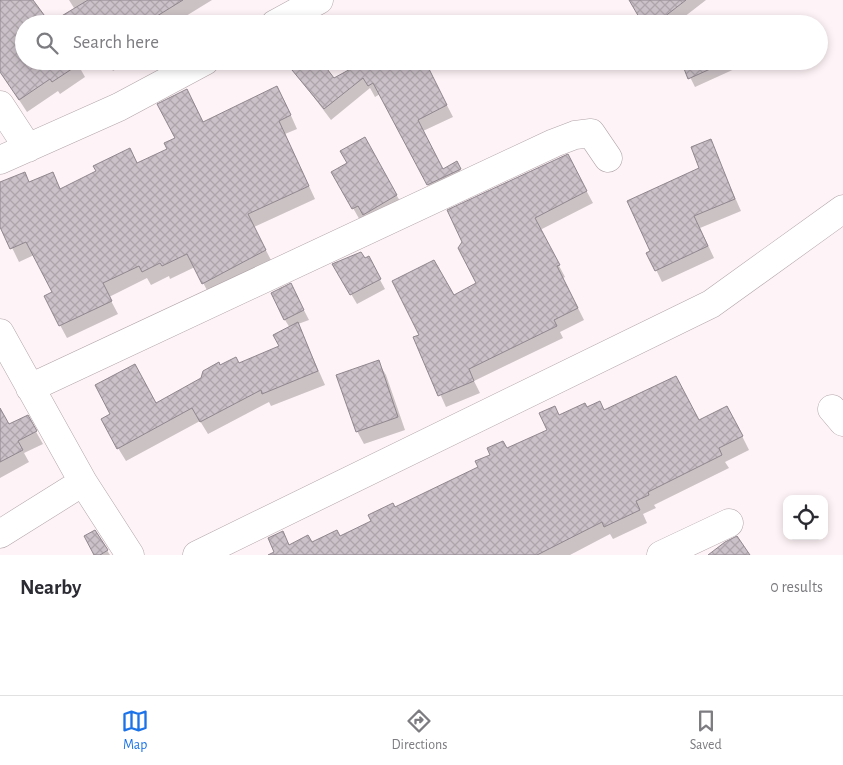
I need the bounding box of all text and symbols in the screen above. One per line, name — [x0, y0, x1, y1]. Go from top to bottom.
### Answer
search box — [15, 15, 828, 70]
icon: search — [33, 29, 61, 57]
text: Search here — [73, 33, 159, 52]
map controls — [783, 495, 828, 540]
button: locate — [783, 495, 828, 540]
text: Nearby — [20, 577, 81, 598]
text: 0 results — [770, 579, 823, 595]
tab: Map — [121, 707, 149, 754]
tab: Directions — [392, 707, 447, 754]
tab: Saved — [690, 707, 722, 754]

